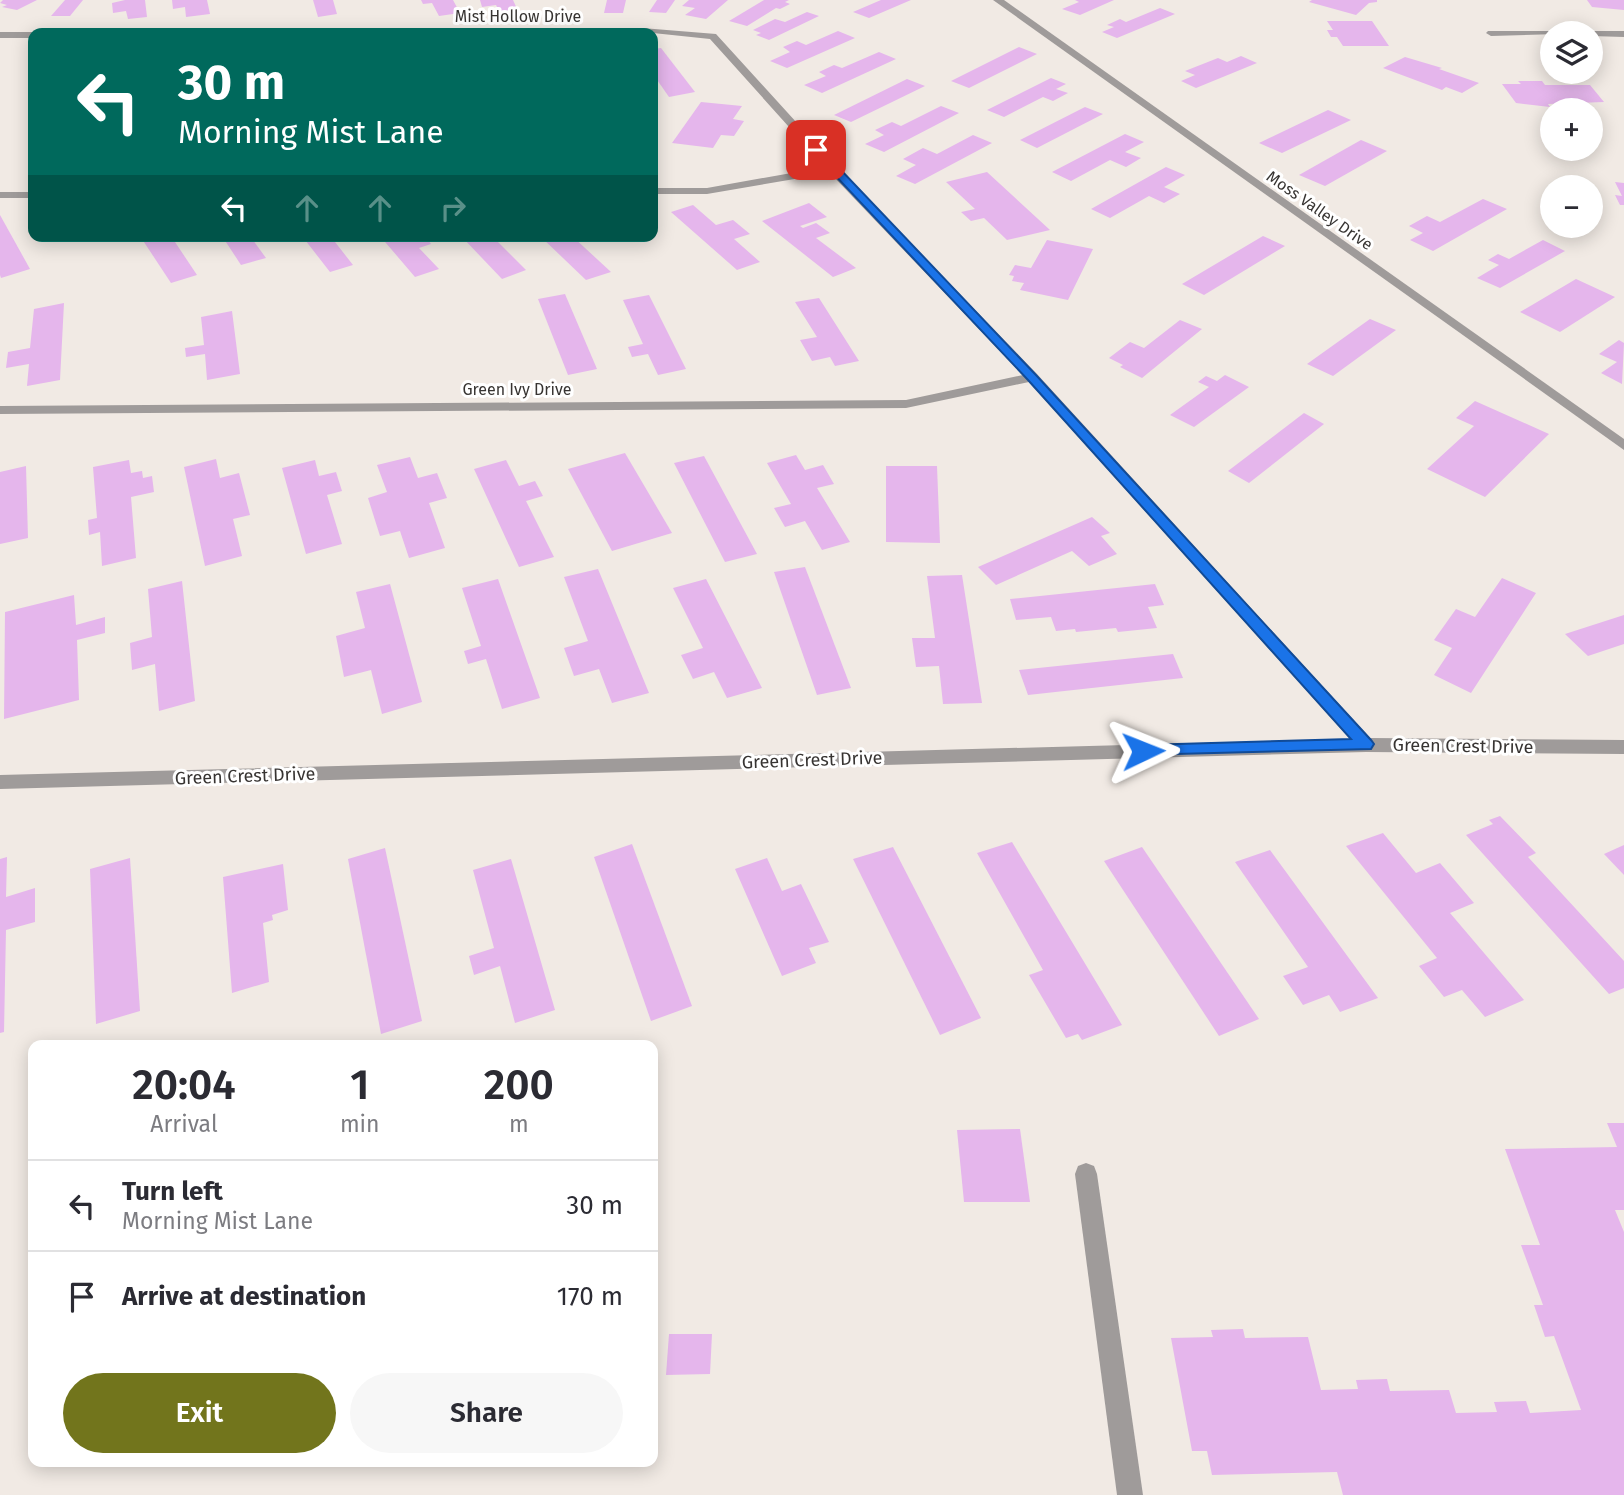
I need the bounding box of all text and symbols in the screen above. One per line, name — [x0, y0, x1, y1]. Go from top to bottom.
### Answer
street label: Mist Hollow Drive — [455, 7, 581, 26]
map controls — [1540, 21, 1603, 238]
button: layers — [1540, 21, 1603, 84]
text: 30 m — [178, 53, 285, 112]
icon: left — [63, 56, 154, 147]
button: + — [1540, 98, 1603, 161]
text: Morning Mist Lane — [178, 113, 444, 151]
pin — [786, 120, 846, 180]
icon: arrive — [797, 131, 835, 169]
street label: Moss Valley Drive — [1263, 167, 1376, 254]
button: − — [1540, 175, 1603, 238]
icon: left — [215, 189, 253, 227]
icon: ahead — [288, 189, 326, 227]
icon: ahead — [361, 189, 399, 227]
icon: right — [434, 189, 472, 227]
street label: Green Ivy Drive — [462, 380, 572, 399]
position arrow — [1106, 714, 1180, 788]
street label: Green Crest Drive — [1393, 734, 1533, 758]
street label: Green Crest Drive — [741, 747, 883, 773]
street label: Green Crest Drive — [174, 763, 316, 789]
text: 20:04 — [132, 1060, 236, 1110]
text: 1 — [350, 1060, 369, 1110]
text: 200 — [484, 1060, 554, 1110]
text: Arrival — [150, 1110, 218, 1138]
text: min — [340, 1110, 380, 1138]
text: m — [509, 1110, 529, 1138]
text: Turn left — [122, 1176, 223, 1207]
icon: left — [63, 1187, 101, 1225]
text: 30 m — [566, 1190, 623, 1221]
text: Morning Mist Lane — [122, 1207, 313, 1235]
icon: arrive — [63, 1278, 101, 1316]
text: Arrive at destination — [122, 1281, 366, 1312]
text: 170 m — [557, 1281, 623, 1312]
button: Exit — [63, 1373, 336, 1453]
button: Share — [350, 1373, 623, 1453]

